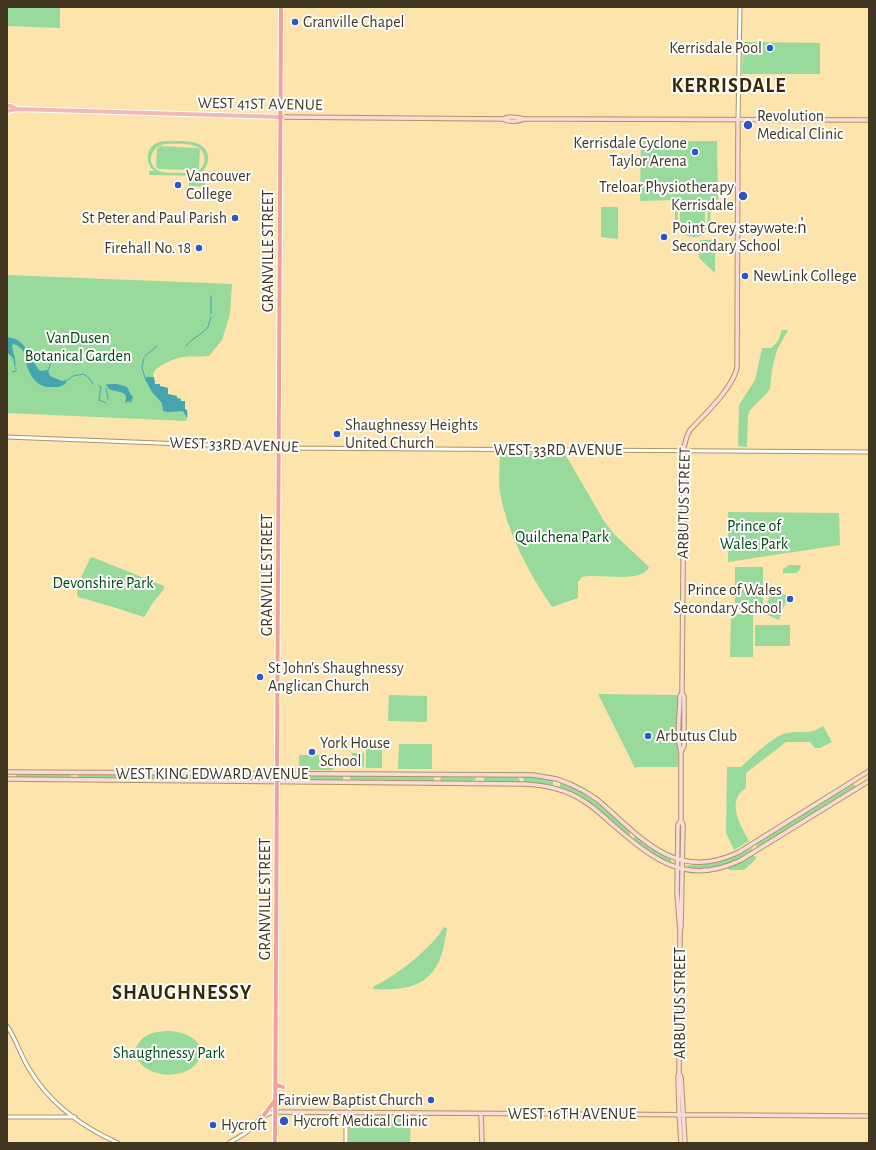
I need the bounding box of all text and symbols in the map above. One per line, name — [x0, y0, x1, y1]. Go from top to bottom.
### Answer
place label: Granville Chapel — [303, 12, 405, 32]
marker: Granville Chapel — [290, 17, 300, 27]
place label: Kerrisdale Pool — [669, 38, 762, 58]
marker: Kerrisdale Pool — [765, 43, 775, 53]
district label: KERRISDALE — [672, 74, 786, 98]
street label: WEST 41ST AVENUE — [197, 93, 323, 115]
place label: Revolution Medical Clinic — [757, 106, 843, 144]
marker: Revolution Medical Clinic — [742, 119, 754, 131]
place label: Kerrisdale Cyclone Taylor Arena — [573, 133, 687, 171]
marker: Kerrisdale Cyclone Taylor Arena — [690, 147, 700, 157]
place label: Vancouver College — [186, 166, 251, 204]
place label: Treloar Physiotherapy Kerrisdale — [599, 177, 734, 215]
marker: Vancouver College — [173, 180, 183, 190]
street label: GRANVILLE STREET — [258, 190, 278, 312]
marker: Treloar Physiotherapy Kerrisdale — [737, 190, 749, 202]
place label: St Peter and Paul Parish — [82, 208, 227, 228]
marker: St Peter and Paul Parish — [230, 213, 240, 223]
place label: Point Grey stəywəte:n̓ Secondary School — [672, 218, 806, 256]
marker: Point Grey stəywəte:n̓ Secondary School — [659, 232, 669, 242]
place label: Firehall No. 18 — [104, 238, 191, 258]
marker: Firehall No. 18 — [194, 243, 204, 253]
place label: NewLink College — [753, 266, 857, 286]
marker: NewLink College — [740, 271, 750, 281]
park label: VanDusen Botanical Garden — [25, 328, 131, 366]
place label: Shaughnessy Heights United Church — [345, 415, 478, 453]
marker: Shaughnessy Heights United Church — [332, 429, 342, 439]
street label: WEST 33RD AVENUE — [169, 433, 299, 457]
street label: WEST 33RD AVENUE — [493, 440, 623, 460]
street label: ARBUTUS STREET — [673, 447, 695, 559]
street label: GRANVILLE STREET — [257, 514, 277, 636]
park label: Prince of Wales Park — [720, 516, 788, 554]
park label: Quilchena Park — [515, 527, 609, 547]
park label: Devonshire Park — [52, 573, 154, 593]
place label: Prince of Wales Secondary School — [674, 580, 782, 618]
marker: Prince of Wales Secondary School — [785, 594, 795, 604]
place label: St John's Shaughnessy Anglican Church — [268, 658, 404, 696]
marker: St John's Shaughnessy Anglican Church — [255, 672, 265, 682]
place label: Arbutus Club — [656, 726, 737, 746]
marker: Arbutus Club — [643, 731, 653, 741]
place label: York House School — [320, 733, 390, 771]
marker: York House School — [307, 747, 317, 757]
street label: WEST KING EDWARD AVENUE — [116, 764, 308, 784]
street label: GRANVILLE STREET — [255, 838, 275, 960]
street label: ARBUTUS STREET — [670, 947, 690, 1059]
district label: SHAUGHNESSY — [112, 981, 252, 1005]
park label: Shaughnessy Park — [113, 1043, 225, 1063]
place label: Fairview Baptist Church — [277, 1090, 423, 1110]
marker: Fairview Baptist Church — [426, 1095, 436, 1105]
street label: WEST 16TH AVENUE — [508, 1104, 636, 1124]
place label: Hycroft Medical Clinic — [293, 1111, 428, 1131]
place label: Hycroft — [221, 1115, 267, 1135]
marker: Hycroft Medical Clinic — [278, 1115, 290, 1127]
marker: Hycroft — [208, 1120, 218, 1130]

